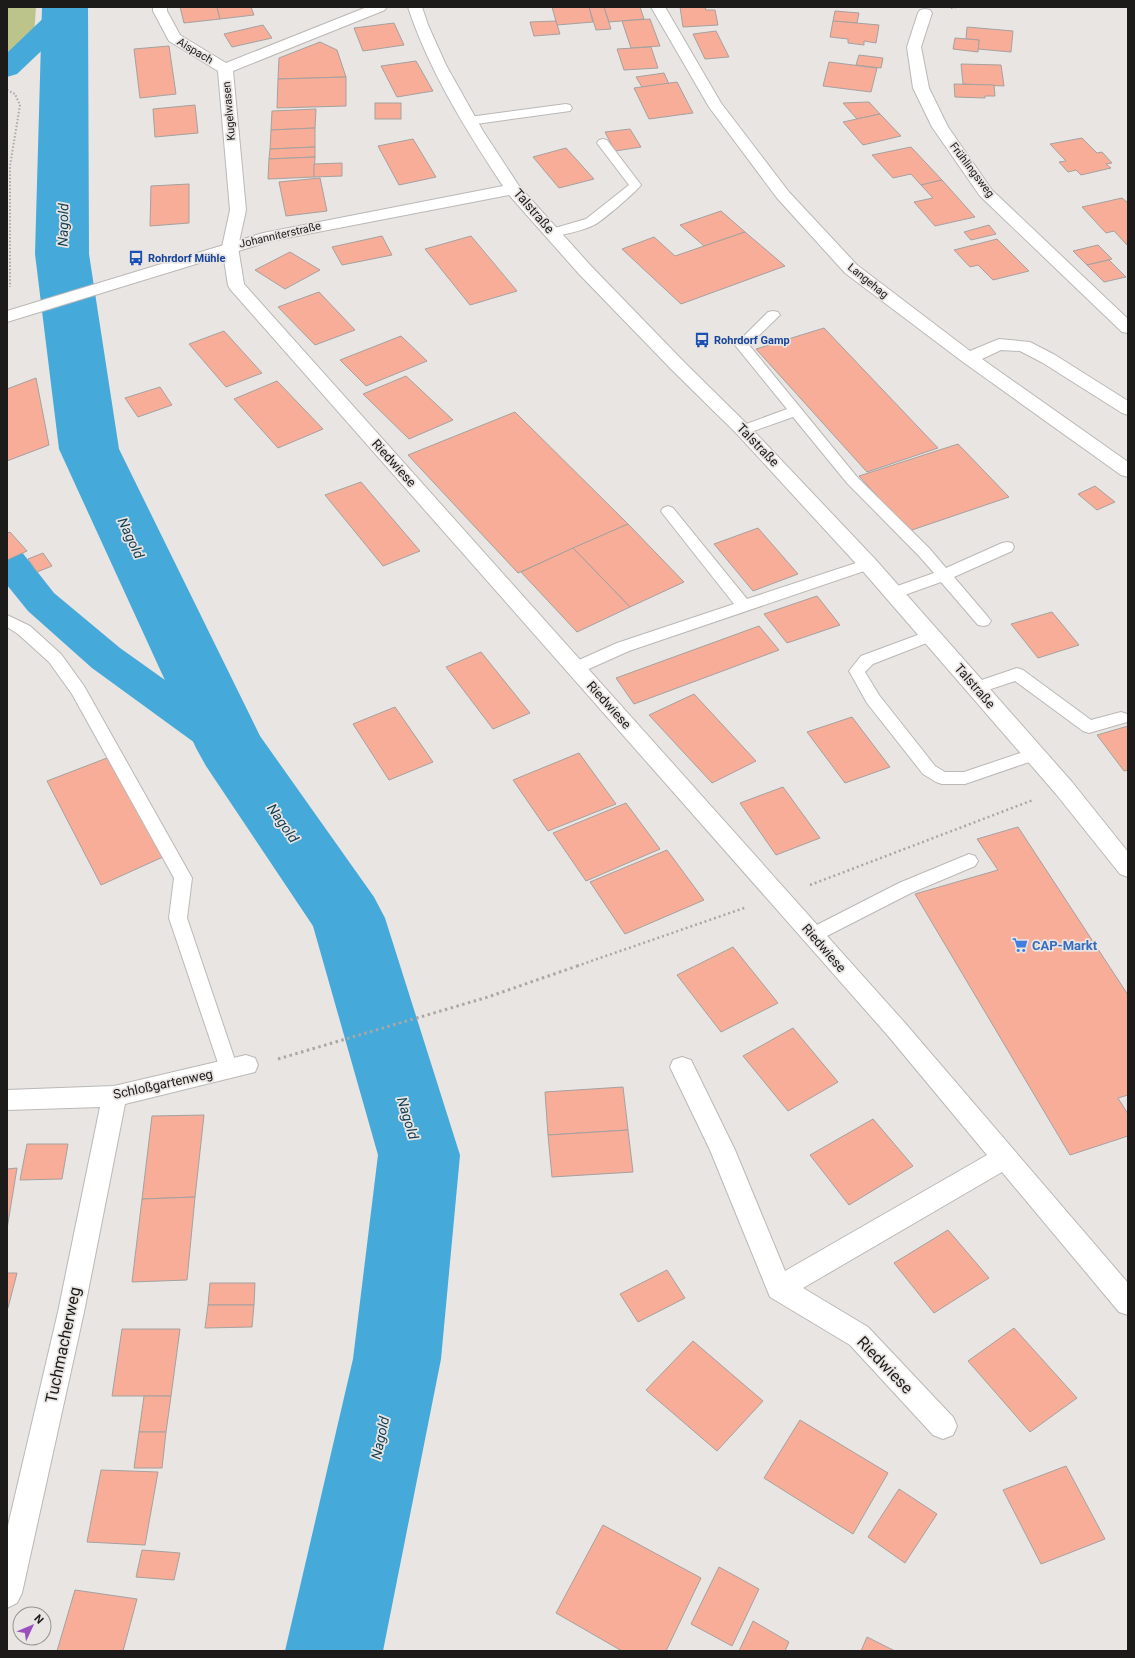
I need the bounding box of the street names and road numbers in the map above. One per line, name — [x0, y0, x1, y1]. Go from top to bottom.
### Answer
street label: Aispach — [175, 35, 215, 67]
street label: Kugelwasen — [220, 81, 238, 141]
street label: Frühlingsweg — [947, 140, 997, 200]
street label: Talstraße — [511, 186, 557, 236]
street label: Johanniterstraße — [238, 219, 322, 251]
street label: Langehag — [845, 261, 891, 301]
street label: Talstraße — [734, 420, 782, 470]
street label: Riedwiese — [369, 436, 419, 490]
street label: Talstraße — [952, 661, 998, 711]
street label: Riedwiese — [584, 678, 634, 732]
street label: Riedwiese — [799, 921, 849, 975]
street label: Schloßgartenweg — [112, 1066, 214, 1102]
street label: Tuchmacherweg — [41, 1285, 85, 1405]
street label: Riedwiese — [853, 1332, 917, 1398]

